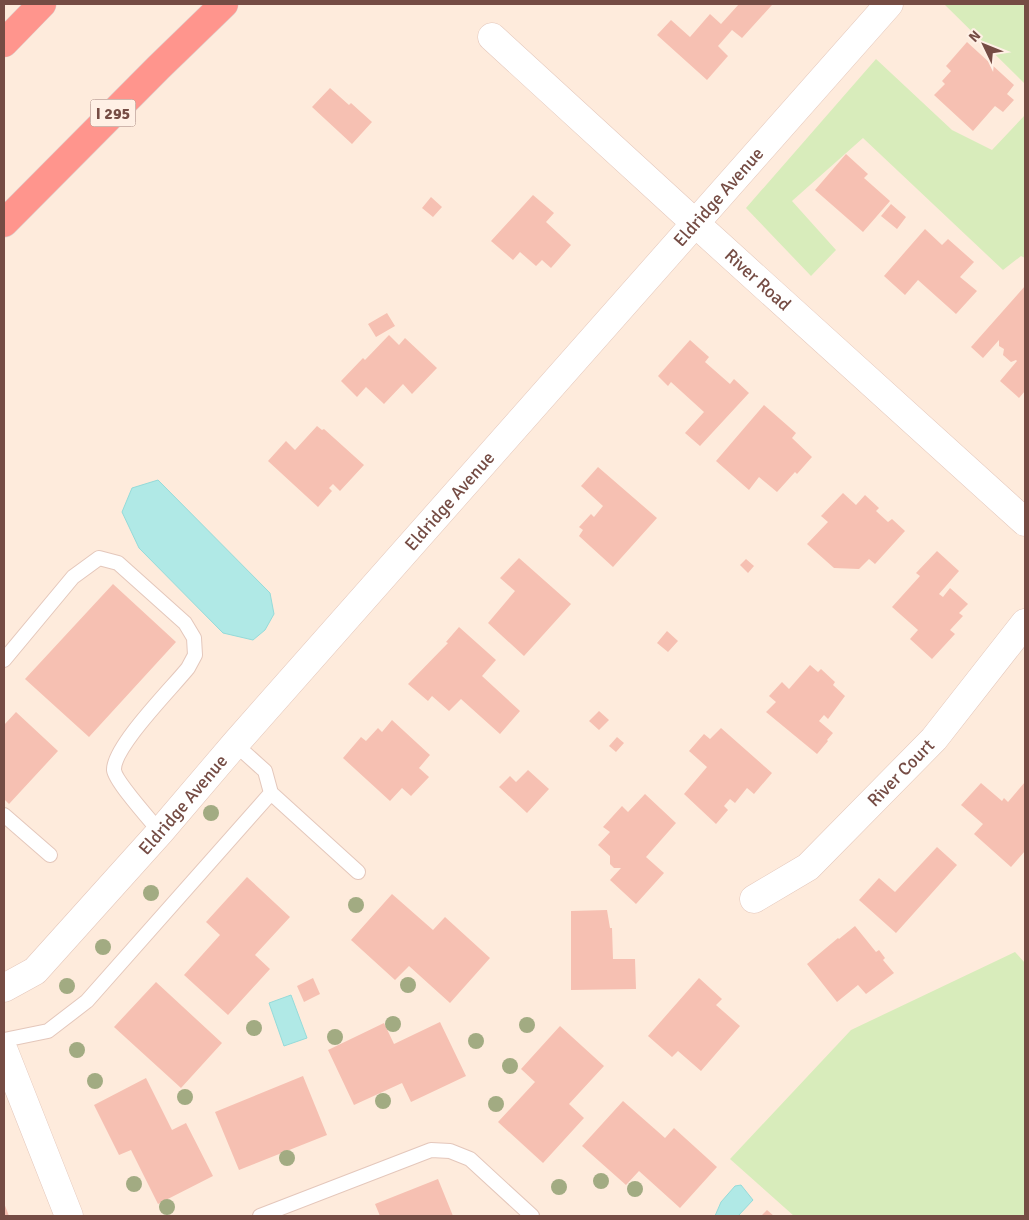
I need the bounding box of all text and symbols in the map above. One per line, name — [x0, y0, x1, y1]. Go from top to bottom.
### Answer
north arrow — [959, 20, 1009, 70]
text: N — [965, 27, 984, 46]
road number: I 295 — [90, 100, 136, 126]
street label: Eldridge Avenue — [669, 143, 768, 251]
street label: River Road — [720, 244, 795, 315]
street label: Eldridge Avenue — [400, 447, 499, 555]
street label: River Court — [863, 734, 939, 811]
street label: Eldridge Avenue — [134, 750, 232, 859]

